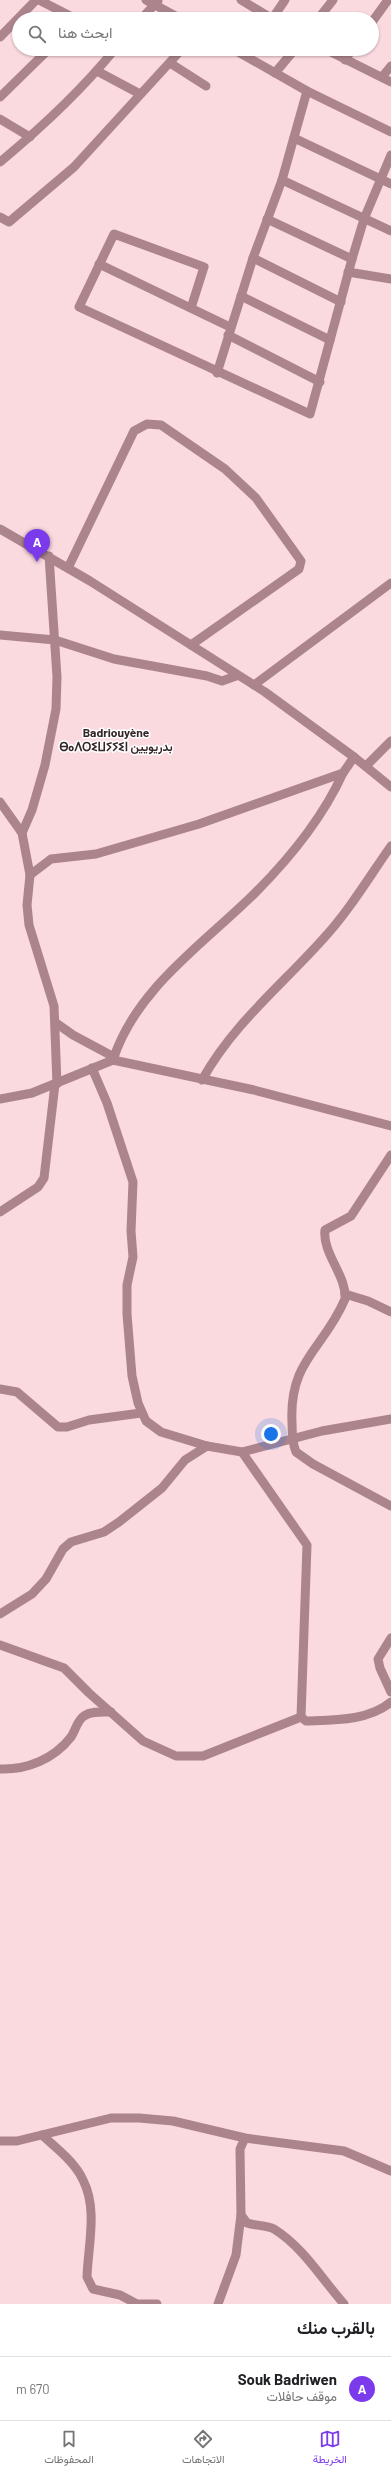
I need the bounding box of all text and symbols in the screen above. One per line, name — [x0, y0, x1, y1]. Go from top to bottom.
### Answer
search box — [12, 12, 379, 56]
icon: search — [26, 23, 48, 45]
text: ابحث هنا — [58, 23, 112, 41]
pin: A — [24, 529, 50, 562]
district label: Badriouyène ⴱⴰⴷⵔⵉⵡⵢⵢⵉⵏ بدريويين — [59, 725, 173, 755]
your location — [261, 1424, 281, 1444]
text: بالقرب منك — [297, 2317, 375, 2337]
text: Souk Badriwen — [238, 2370, 337, 2388]
text: 670 m — [16, 2381, 50, 2397]
text: A — [358, 2381, 366, 2397]
text: موقف حافلات — [266, 2388, 337, 2404]
tab: المحفوظات — [44, 2428, 94, 2469]
tab: الاتجاهات — [182, 2428, 225, 2469]
tab: الخريطة — [313, 2428, 347, 2469]

